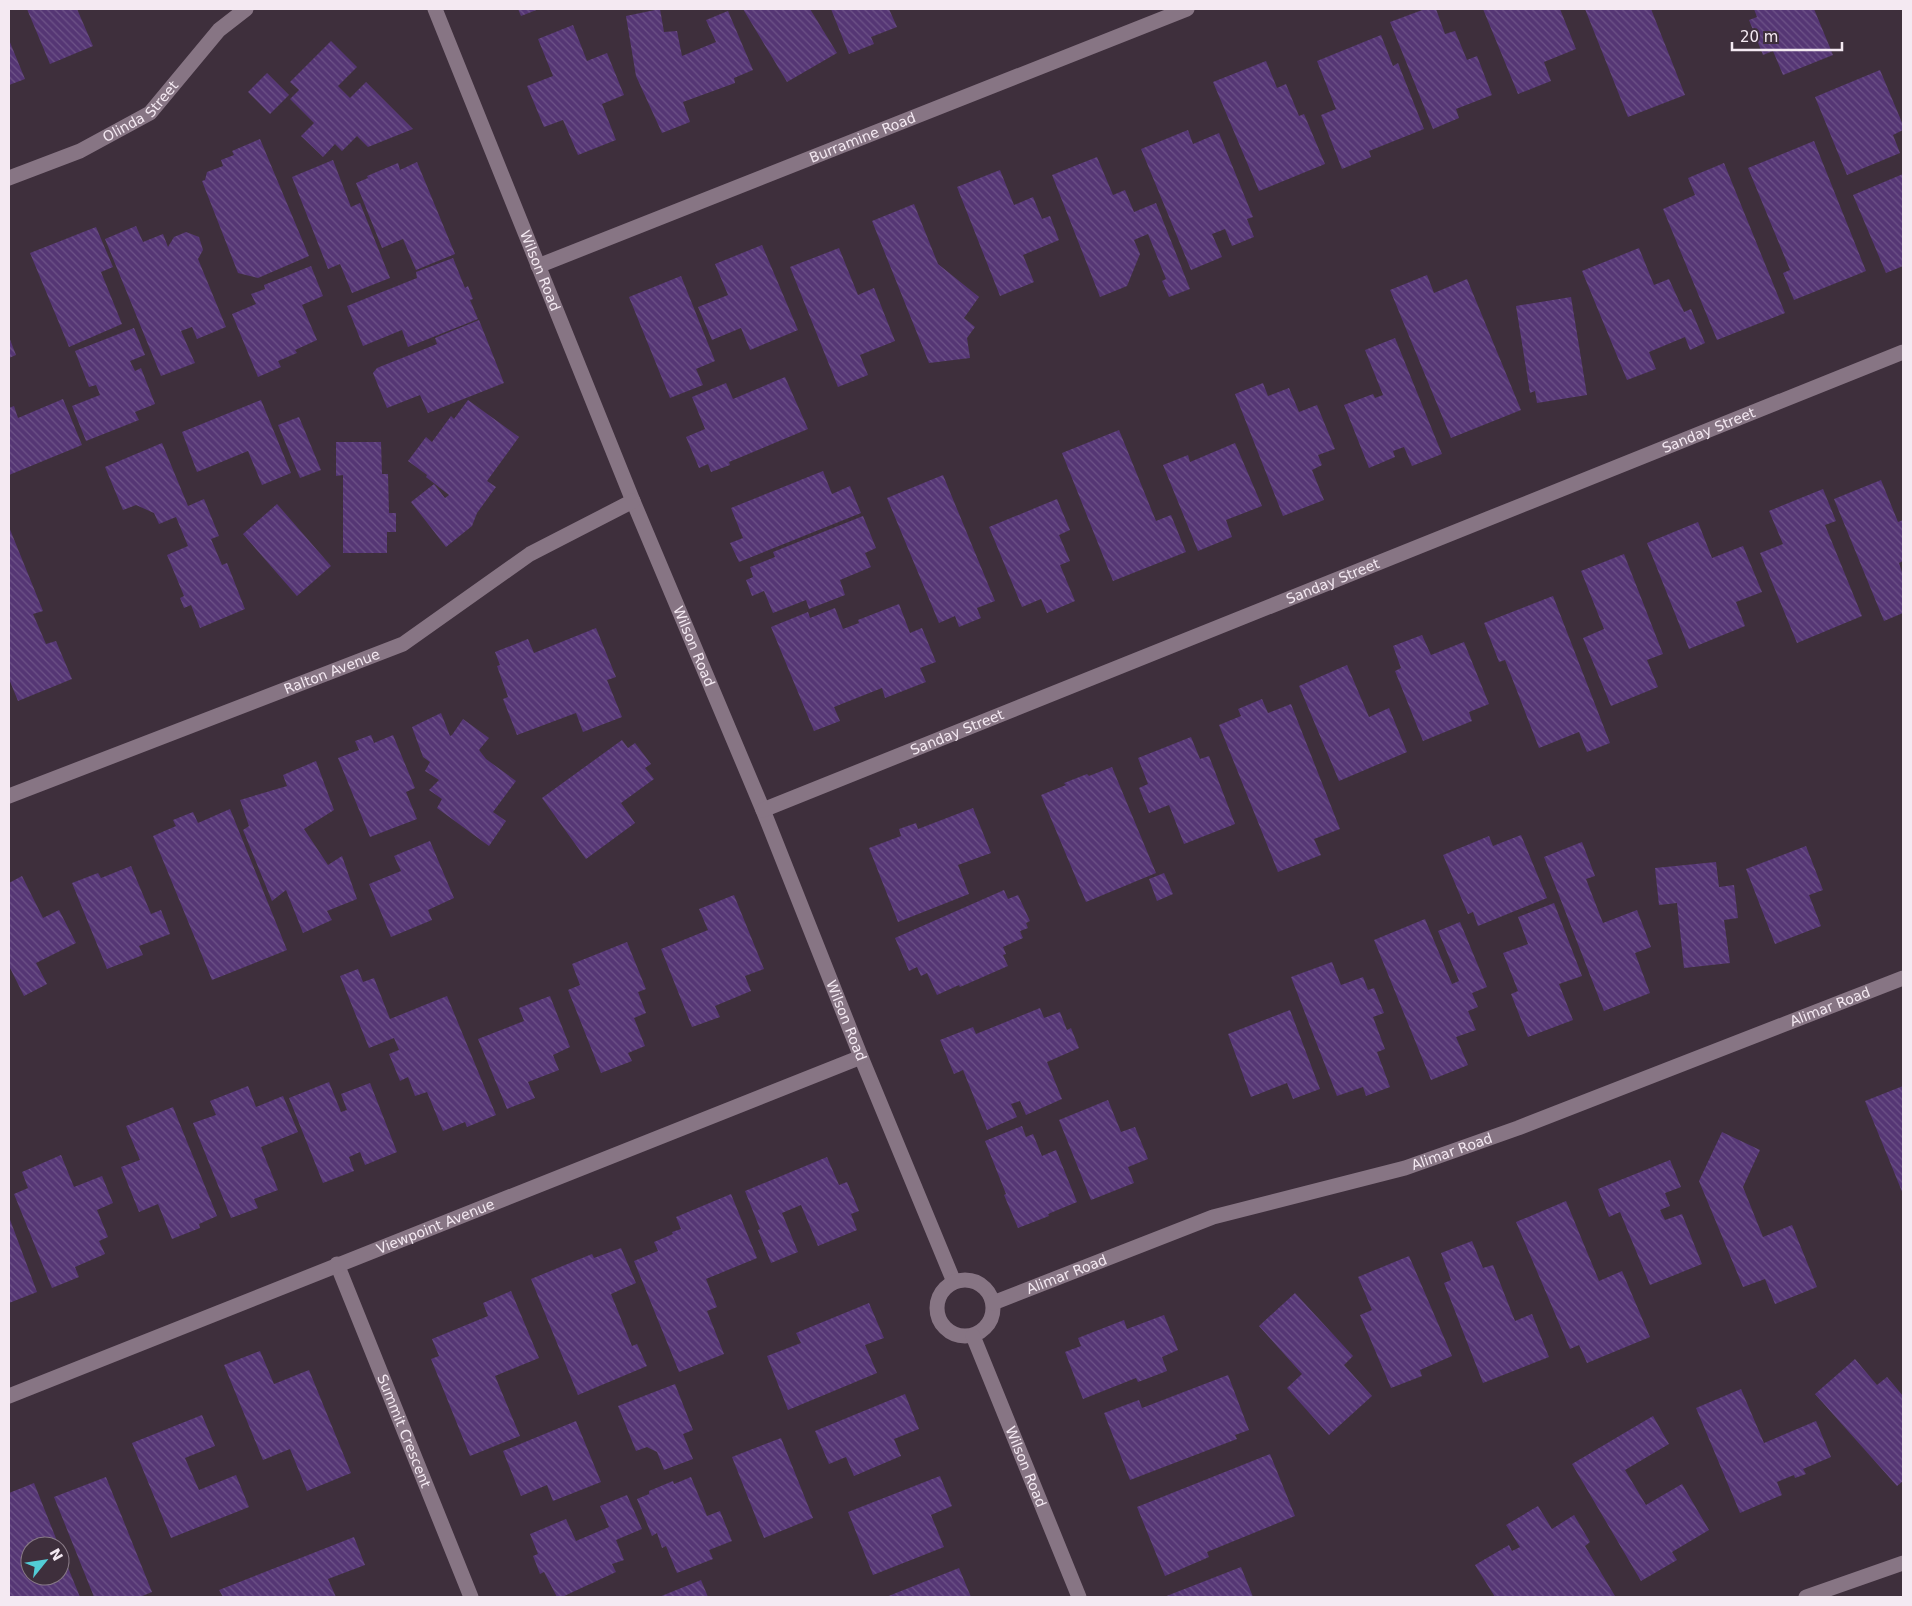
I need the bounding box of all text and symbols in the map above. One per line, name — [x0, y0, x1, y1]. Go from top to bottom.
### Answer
scale bar — [1732, 20, 1842, 52]
text: 20 m — [1740, 28, 1778, 46]
street label: Olinda Street — [100, 77, 182, 145]
street label: Burramine Road — [807, 109, 918, 166]
street label: Wilson Road — [517, 228, 564, 313]
street label: Sanday Street — [1660, 404, 1758, 456]
street label: Sanday Street — [1284, 555, 1382, 607]
street label: Wilson Road — [670, 604, 718, 689]
street label: Ralton Avenue — [282, 646, 382, 697]
street label: Sanday Street — [908, 706, 1006, 758]
street label: Wilson Road — [823, 978, 870, 1063]
street label: Alimar Road — [1787, 984, 1872, 1029]
street label: Alimar Road — [1409, 1130, 1495, 1173]
street label: Viewpoint Avenue — [374, 1196, 497, 1257]
street label: Alimar Road — [1024, 1251, 1109, 1297]
street label: Summit Crescent — [374, 1372, 434, 1490]
street label: Wilson Road — [1003, 1424, 1050, 1509]
north arrow — [20, 1536, 70, 1586]
text: N — [46, 1545, 66, 1564]

